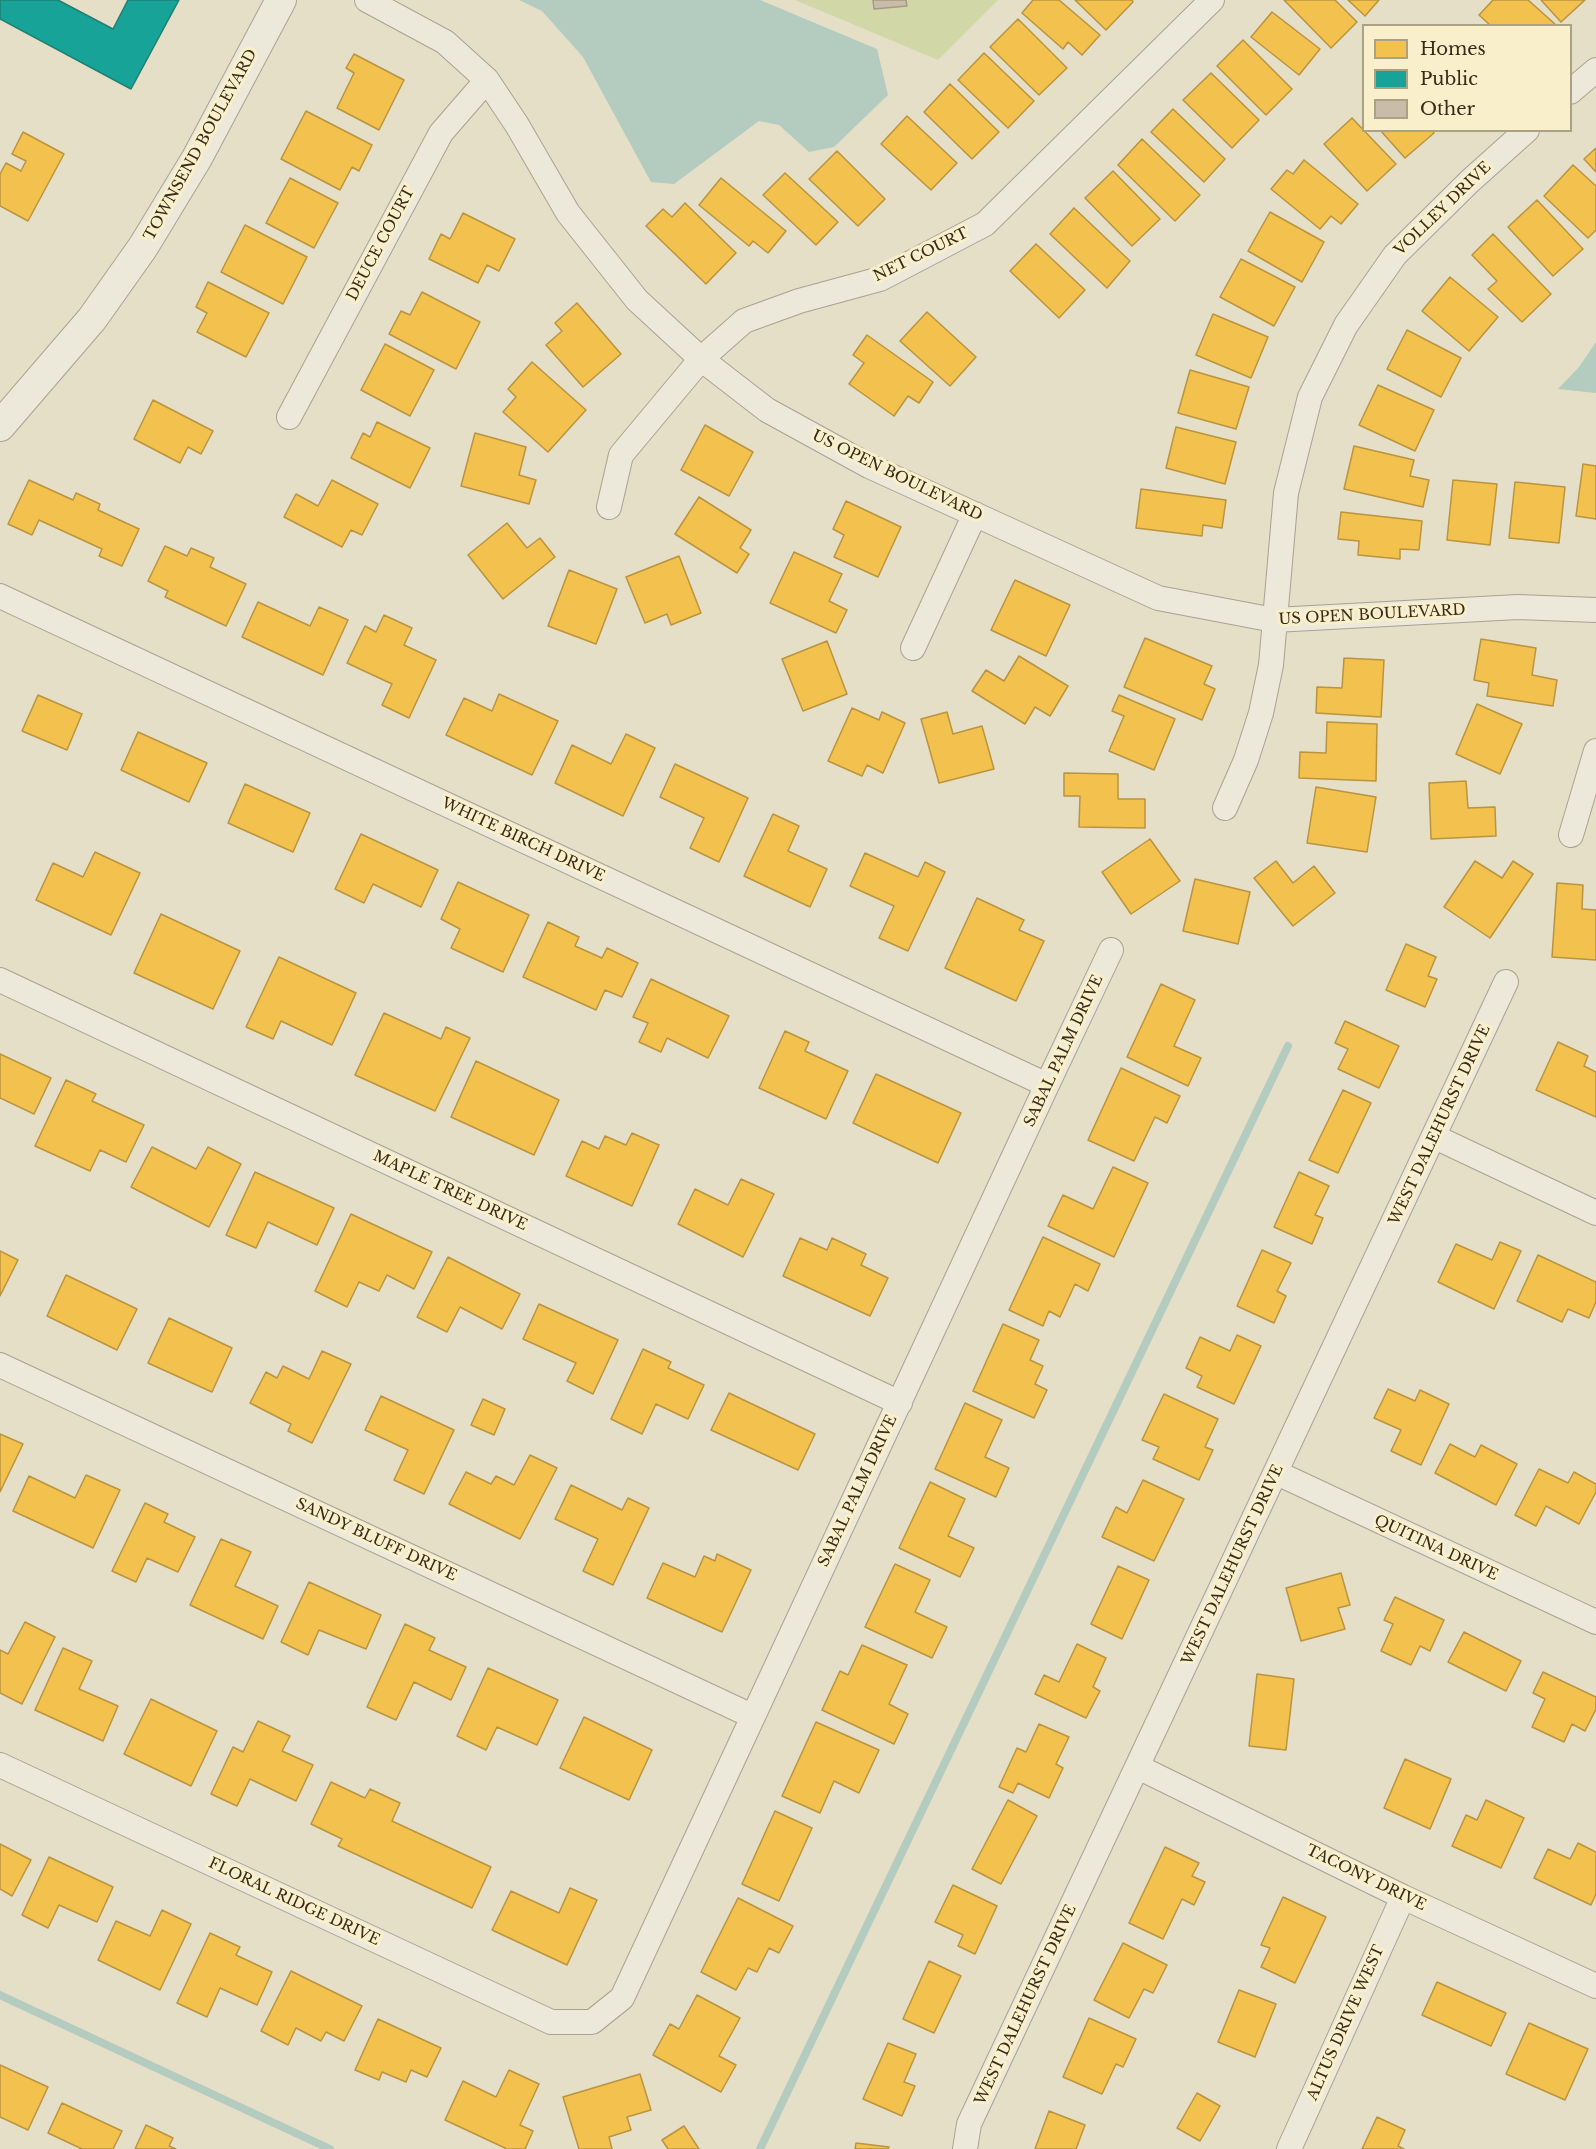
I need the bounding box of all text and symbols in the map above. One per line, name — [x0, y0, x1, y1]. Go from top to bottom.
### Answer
legend — [1362, 24, 1572, 132]
text: Homes — [1420, 38, 1486, 60]
street label: TOWNSEND BOULEVARD — [141, 46, 261, 244]
text: Public — [1420, 68, 1478, 90]
text: Other — [1420, 98, 1475, 120]
street label: VOLLEY DRIVE — [1391, 158, 1495, 260]
street label: DEUCE COURT — [343, 184, 419, 304]
street label: NET COURT — [871, 224, 971, 286]
street label: US OPEN BOULEVARD — [809, 427, 985, 525]
street label: US OPEN BOULEVARD — [1278, 601, 1466, 629]
street label: WHITE BIRCH DRIVE — [438, 794, 608, 886]
street label: SABAL PALM DRIVE — [1021, 972, 1107, 1130]
street label: WEST DALEHURST DRIVE — [1386, 1022, 1494, 1228]
street label: MAPLE TREE DRIVE — [370, 1147, 530, 1235]
street label: SABAL PALM DRIVE — [815, 1412, 901, 1570]
street label: WEST DALEHURST DRIVE — [1179, 1462, 1287, 1668]
street label: SANDY BLUFF DRIVE — [293, 1495, 459, 1585]
street label: QUITINA DRIVE — [1371, 1511, 1501, 1585]
street label: TACONY DRIVE — [1303, 1841, 1429, 1915]
street label: FLORAL RIDGE DRIVE — [206, 1854, 382, 1950]
street label: WEST DALEHURST DRIVE — [972, 1902, 1080, 2108]
street label: ALTUS DRIVE WEST — [1304, 1943, 1388, 2103]

